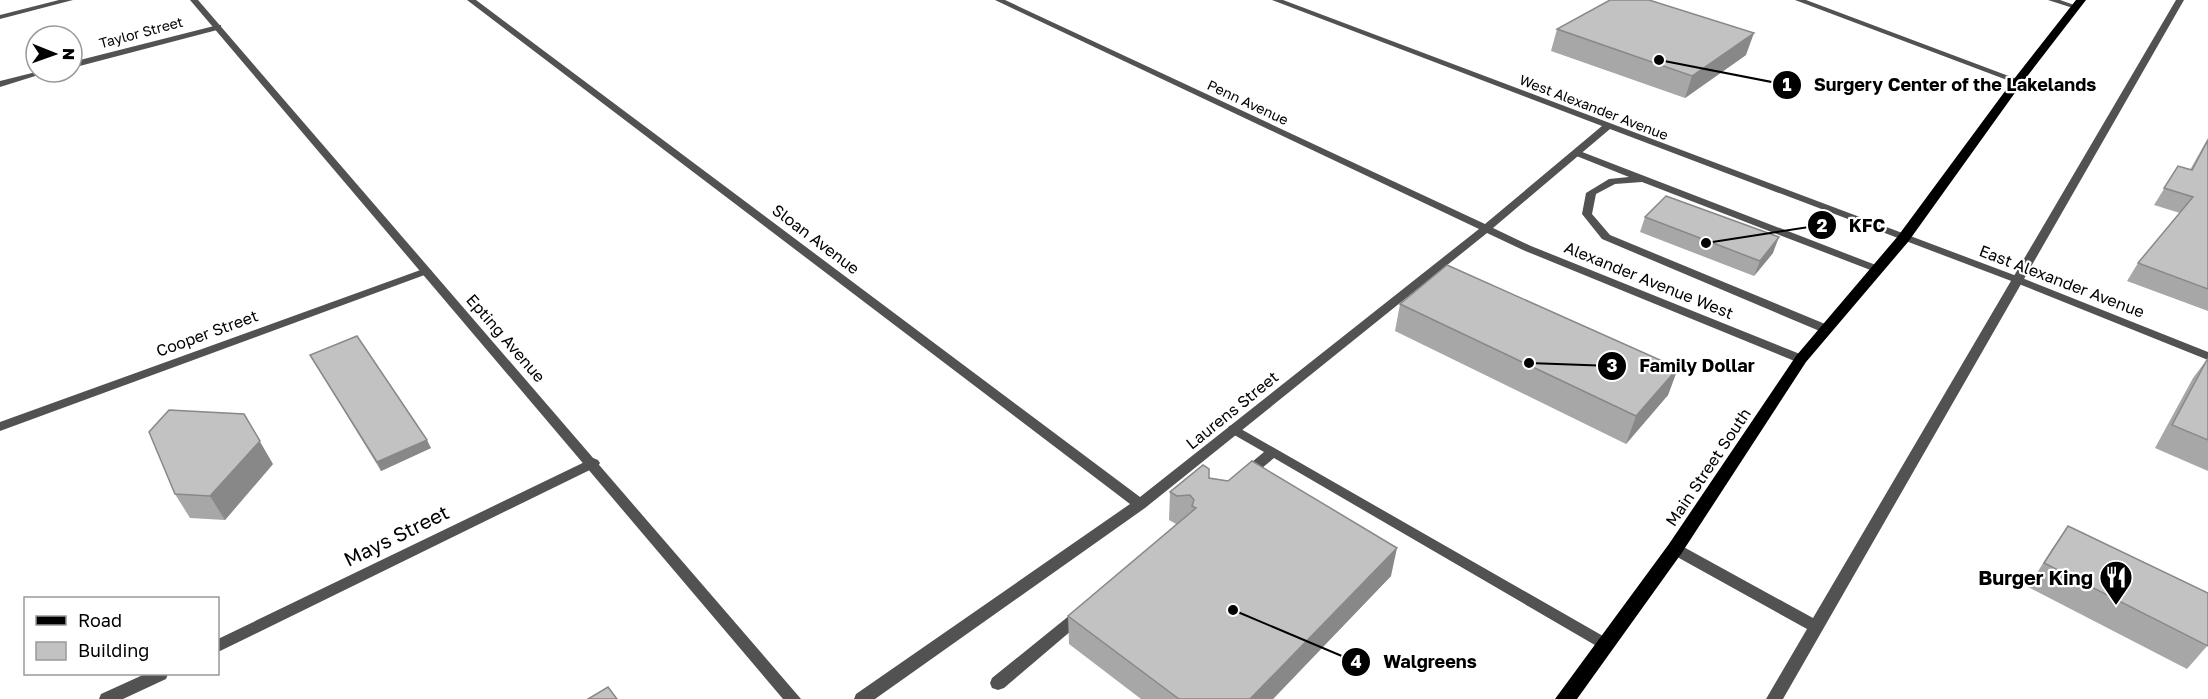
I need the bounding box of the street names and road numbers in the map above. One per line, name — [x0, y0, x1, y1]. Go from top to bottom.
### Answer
street label: Taylor Street — [97, 13, 185, 51]
street label: West Alexander Avenue — [1517, 71, 1671, 143]
street label: Penn Avenue — [1205, 76, 1291, 128]
street label: Sloan Avenue — [768, 200, 864, 278]
street label: Alexander Avenue West — [1562, 237, 1736, 323]
street label: East Alexander Avenue — [1977, 240, 2147, 322]
street label: Epting Avenue — [462, 290, 550, 386]
street label: Cooper Street — [153, 305, 261, 361]
street label: Laurens Street — [1182, 367, 1282, 453]
street label: Main Street South — [1661, 404, 1755, 530]
street label: Mays Street — [339, 499, 453, 571]

